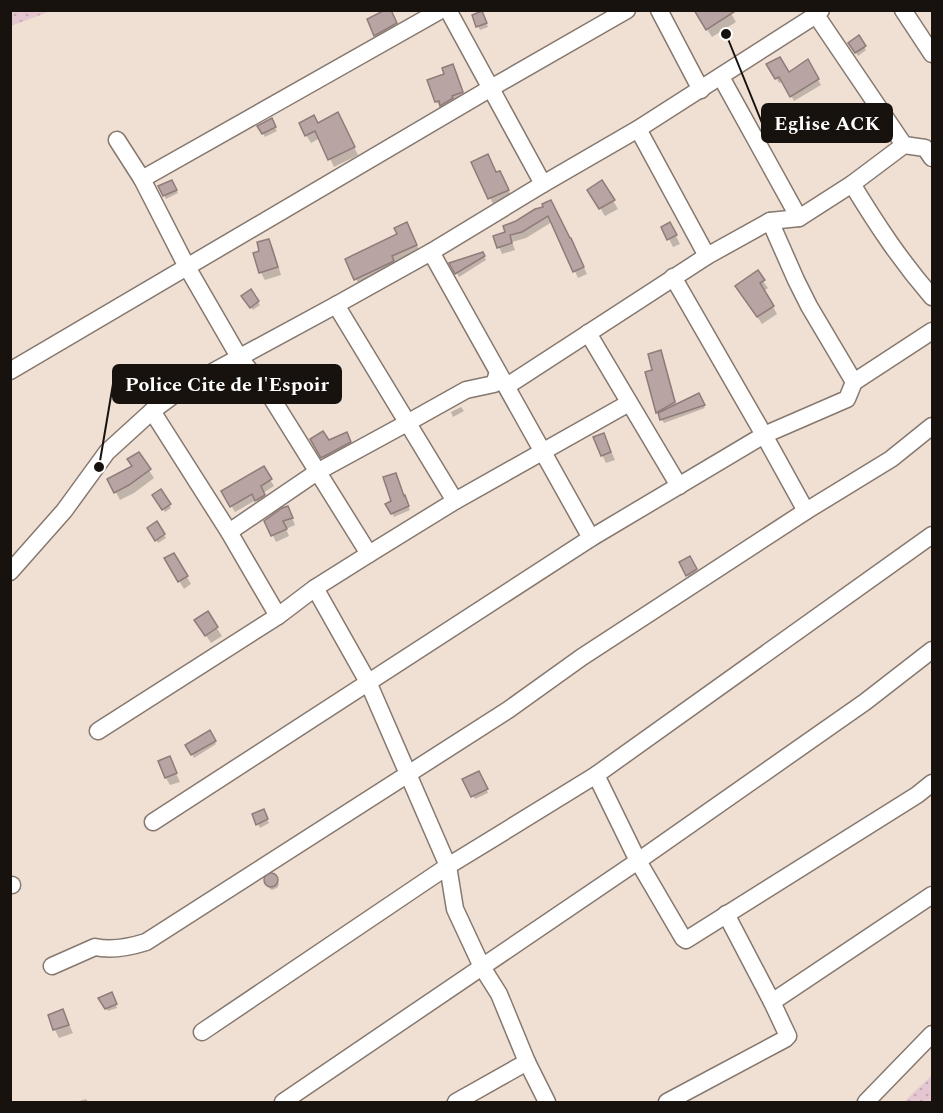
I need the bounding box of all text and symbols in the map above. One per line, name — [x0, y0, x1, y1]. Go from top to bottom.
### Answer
callout: Eglise ACK — [762, 104, 892, 142]
text: Eglise ACK — [774, 109, 880, 139]
callout: Police Cite de l'Espoir — [113, 365, 341, 403]
text: Police Cite de l'Espoir — [125, 370, 330, 400]

